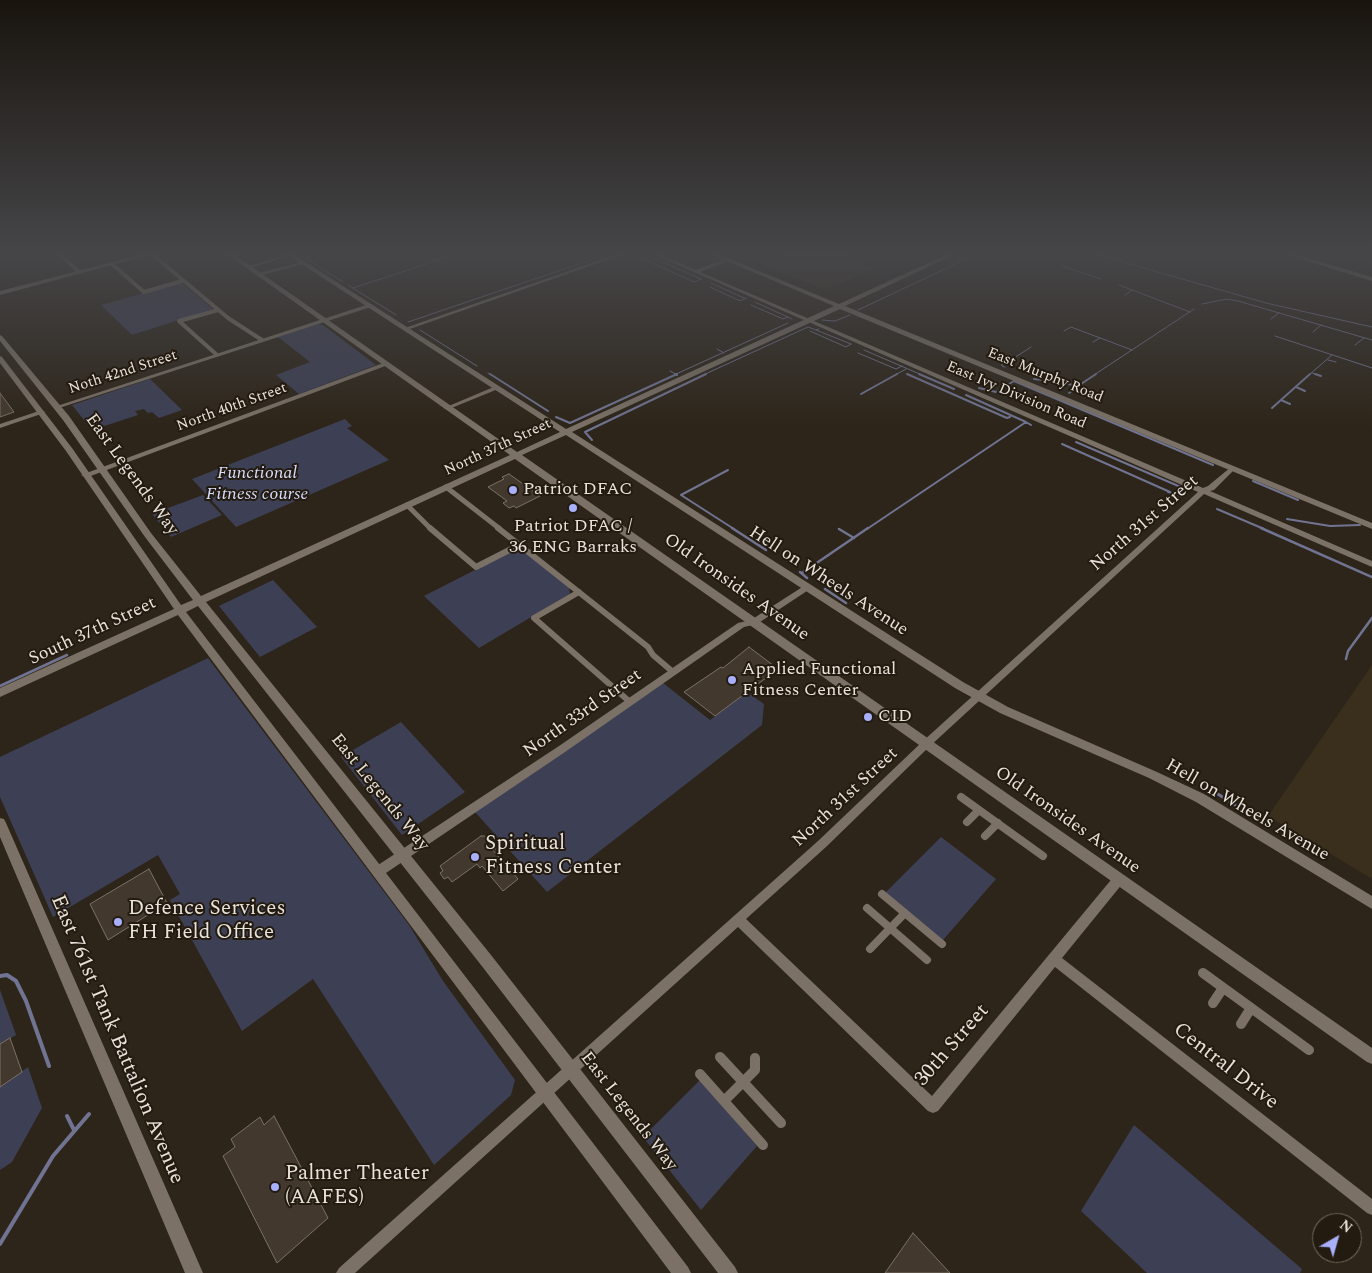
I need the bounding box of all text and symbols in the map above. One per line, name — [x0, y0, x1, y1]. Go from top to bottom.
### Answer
street label: East Murphy Road — [985, 345, 1105, 407]
street label: Noth 42nd Street — [66, 347, 180, 399]
street label: East Ivy Division Road — [943, 358, 1089, 434]
street label: North 40th Street — [174, 380, 290, 436]
street label: East Legends Way — [80, 410, 182, 540]
street label: North 37th Street — [442, 415, 554, 481]
park label: Functional Fitness course — [206, 463, 308, 506]
street label: North 31st Street — [1086, 471, 1204, 577]
place label: Patriot DFAC — [523, 479, 632, 501]
marker: Patriot DFAC — [507, 484, 519, 496]
marker: Patriot DFAC / 36 ENG Barraks — [567, 502, 579, 514]
place label: Patriot DFAC / 36 ENG Barraks — [509, 516, 637, 558]
street label: Hell on Wheels Avenue — [744, 522, 912, 642]
street label: Old Ironsides Avenue — [659, 530, 813, 646]
street label: South 37th Street — [26, 593, 160, 671]
place label: Applied Functional Fitness Center — [742, 659, 896, 702]
street label: North 33rd Street — [520, 665, 646, 763]
marker: Applied Functional Fitness Center — [726, 674, 738, 686]
place label: CID — [878, 706, 912, 728]
marker: CID — [862, 711, 874, 723]
street label: East Legends Way — [325, 730, 433, 856]
street label: North 31st Street — [789, 744, 903, 852]
street label: Hell on Wheels Avenue — [1161, 755, 1333, 867]
street label: Old Ironsides Avenue — [990, 763, 1144, 879]
place label: Spiritual Fitness Center — [485, 832, 621, 882]
marker: Spiritual Fitness Center — [469, 851, 481, 863]
street label: East 761st Tank Battalion Avenue — [44, 892, 188, 1188]
place label: Defence Services FH Field Office — [128, 897, 285, 947]
marker: Defence Services FH Field Office — [112, 916, 124, 928]
street label: 30th Street — [910, 1000, 996, 1092]
street label: Central Drive — [1167, 1018, 1283, 1116]
street label: East Legends Way — [575, 1048, 681, 1176]
place label: Palmer Theater (AAFES) — [285, 1162, 429, 1212]
marker: Palmer Theater (AAFES) — [269, 1181, 281, 1193]
north arrow — [1312, 1213, 1362, 1263]
text: N — [1335, 1215, 1357, 1238]

